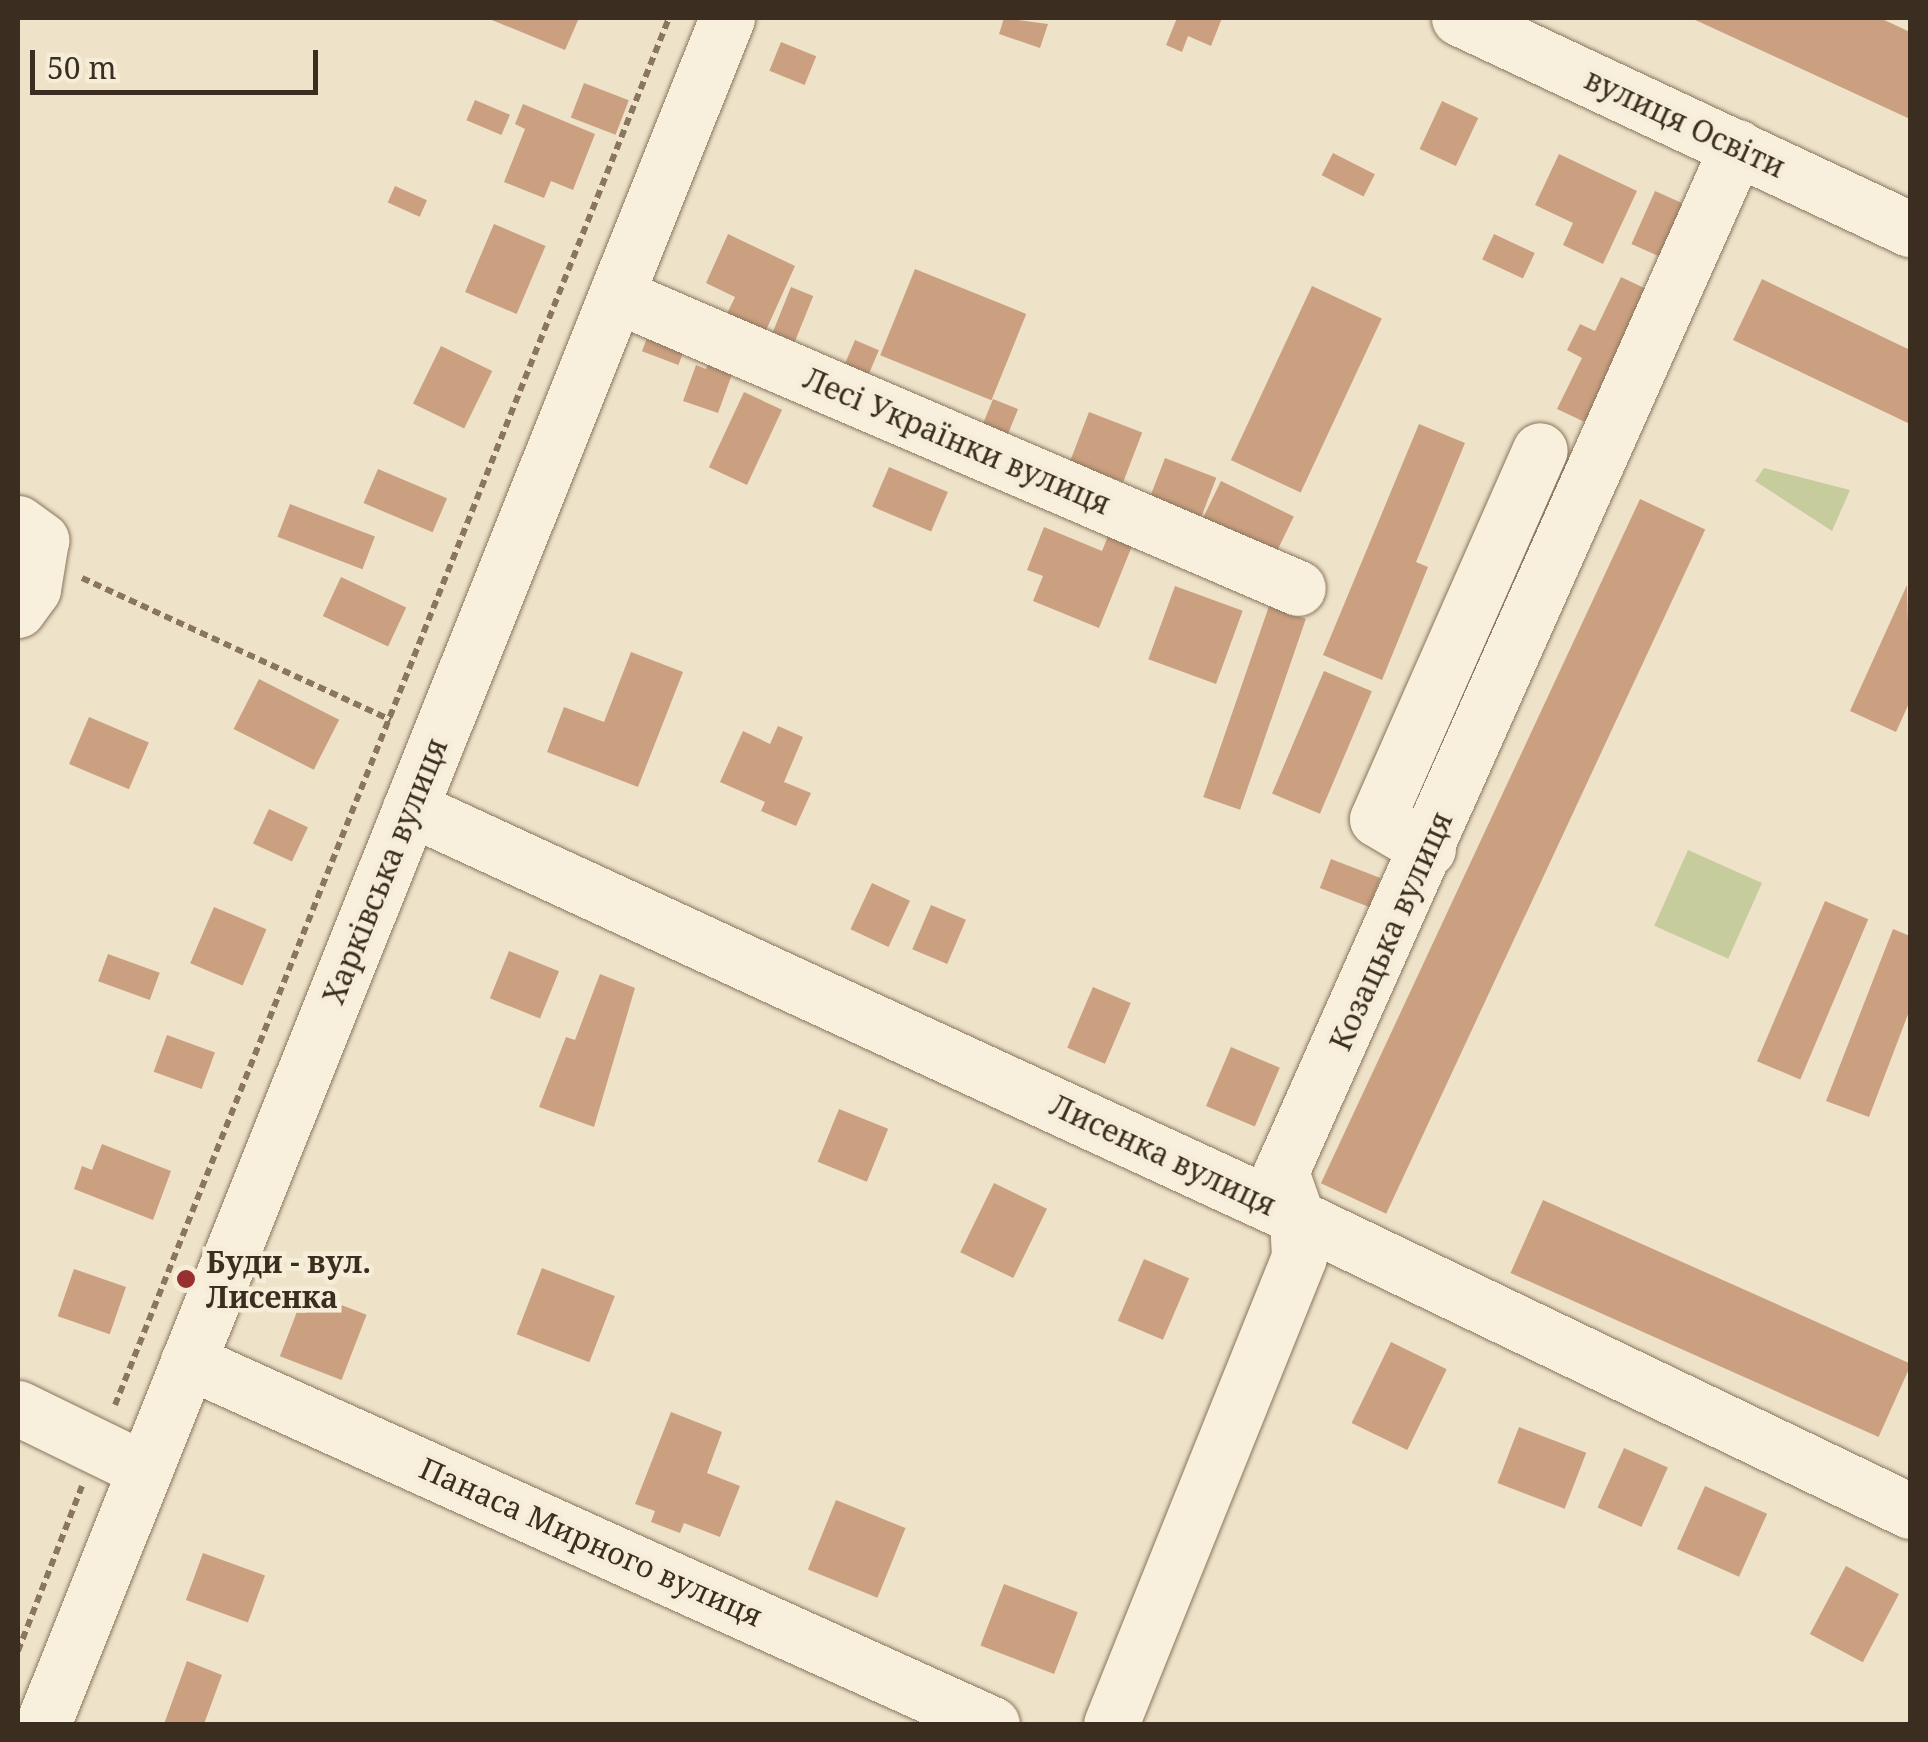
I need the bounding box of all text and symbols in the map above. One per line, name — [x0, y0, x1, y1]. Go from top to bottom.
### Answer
scale bar — [35, 30, 322, 92]
text: 50 m — [47, 47, 117, 88]
street label: вулиця Освіти — [1579, 61, 1791, 185]
street label: Лесі Українки вулиця — [798, 360, 1116, 522]
street label: Харківська вулиця — [315, 733, 455, 1009]
street label: Козацька вулиця — [1322, 806, 1460, 1056]
street label: Лисенка вулиця — [1044, 1087, 1282, 1223]
place label: Буди - вул. Лисенка — [206, 1244, 371, 1314]
marker: Буди - вул. Лисенка — [175, 1268, 197, 1290]
street label: Панаса Мирного вулиця — [414, 1450, 768, 1634]

